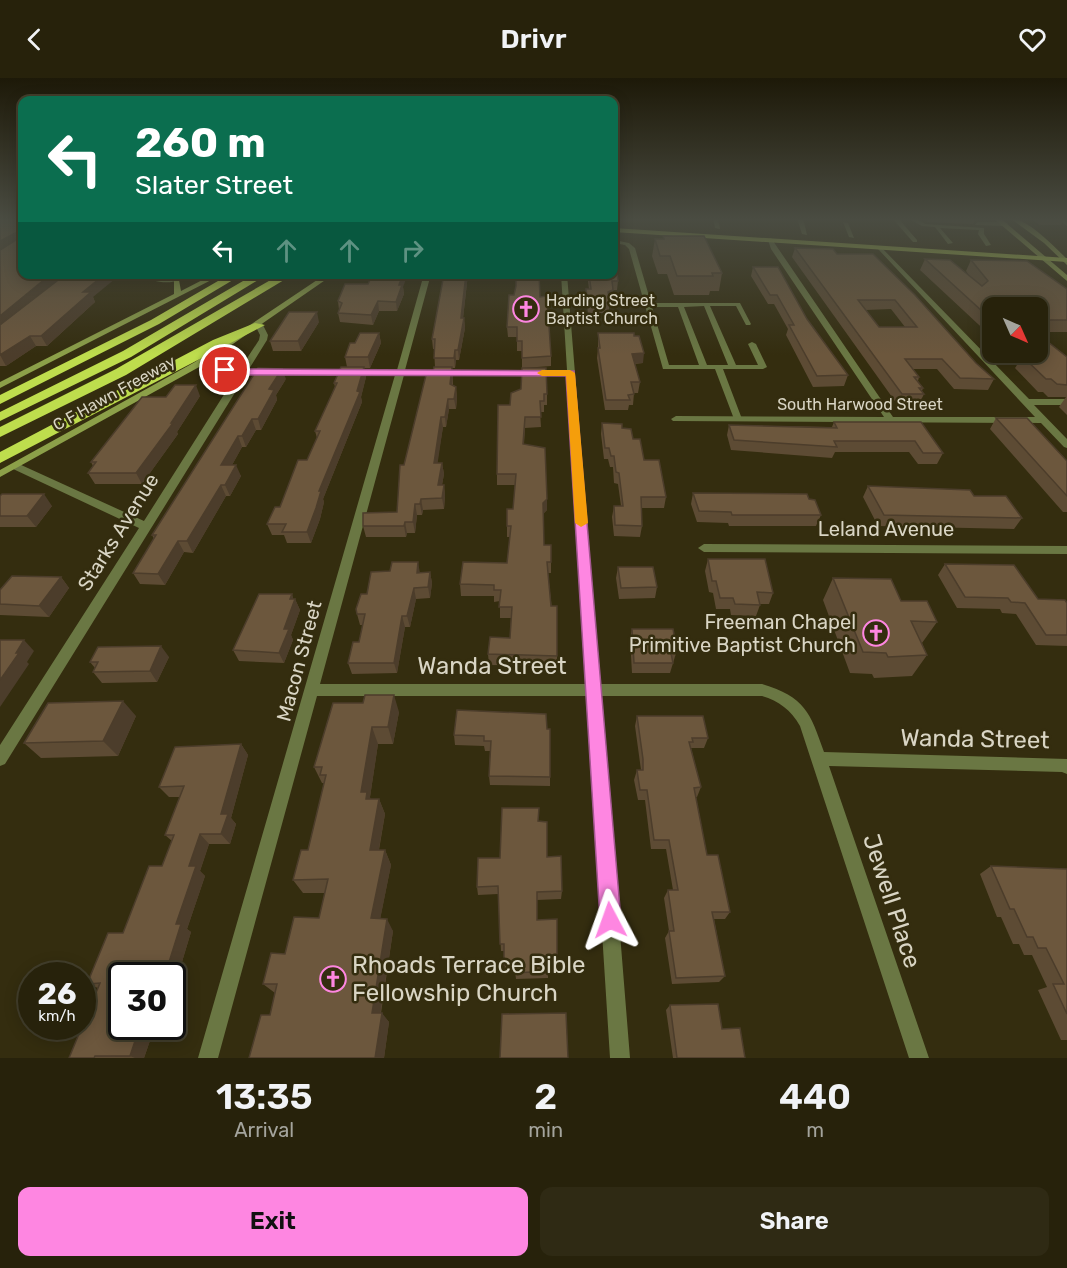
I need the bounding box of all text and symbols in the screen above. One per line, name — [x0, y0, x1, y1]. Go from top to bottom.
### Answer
icon: back — [18, 23, 51, 56]
text: Drivr — [501, 23, 566, 55]
icon: heart — [1016, 23, 1049, 56]
text: 260 m — [135, 118, 266, 168]
icon: left — [36, 120, 114, 198]
text: Slater Street — [135, 169, 293, 201]
icon: left — [207, 234, 240, 267]
icon: ahead — [270, 234, 303, 267]
icon: ahead — [333, 234, 366, 267]
icon: right — [396, 234, 429, 267]
place label: Harding Street Baptist Church — [546, 291, 658, 328]
church icon: Harding Street Baptist Church — [511, 294, 541, 324]
north arrow — [982, 297, 1048, 363]
map controls — [982, 297, 1048, 363]
pin — [199, 344, 250, 395]
street label: C F Hawn Freeway — [49, 351, 179, 435]
icon: arrive — [208, 353, 241, 386]
street label: South Harwood Street — [777, 395, 943, 414]
street label: Starks Avenue — [72, 469, 164, 595]
street label: Leland Avenue — [818, 517, 954, 541]
street label: Macon Street — [271, 598, 327, 724]
place label: Freeman Chapel Primitive Baptist Church — [629, 610, 856, 657]
church icon: Freeman Chapel Primitive Baptist Church — [861, 618, 891, 648]
street label: Wanda Street — [417, 652, 567, 680]
street label: Wanda Street — [900, 724, 1050, 754]
street label: Jewell Place — [857, 830, 927, 972]
position arrow — [578, 888, 642, 952]
place label: Rhoads Terrace Bible Fellowship Church — [352, 951, 585, 1007]
speed limit sign: 30 — [108, 962, 186, 1040]
church icon: Rhoads Terrace Bible Fellowship Church — [318, 964, 348, 994]
text: 26 — [37, 976, 77, 1012]
text: km/h — [38, 1007, 76, 1025]
text: 13:35 — [216, 1075, 312, 1118]
text: 2 — [534, 1075, 557, 1118]
text: 440 — [779, 1075, 851, 1118]
text: Arrival — [234, 1118, 294, 1142]
text: min — [528, 1118, 563, 1142]
text: m — [806, 1118, 824, 1142]
button: Exit — [18, 1187, 528, 1256]
button: Share — [540, 1187, 1049, 1256]

